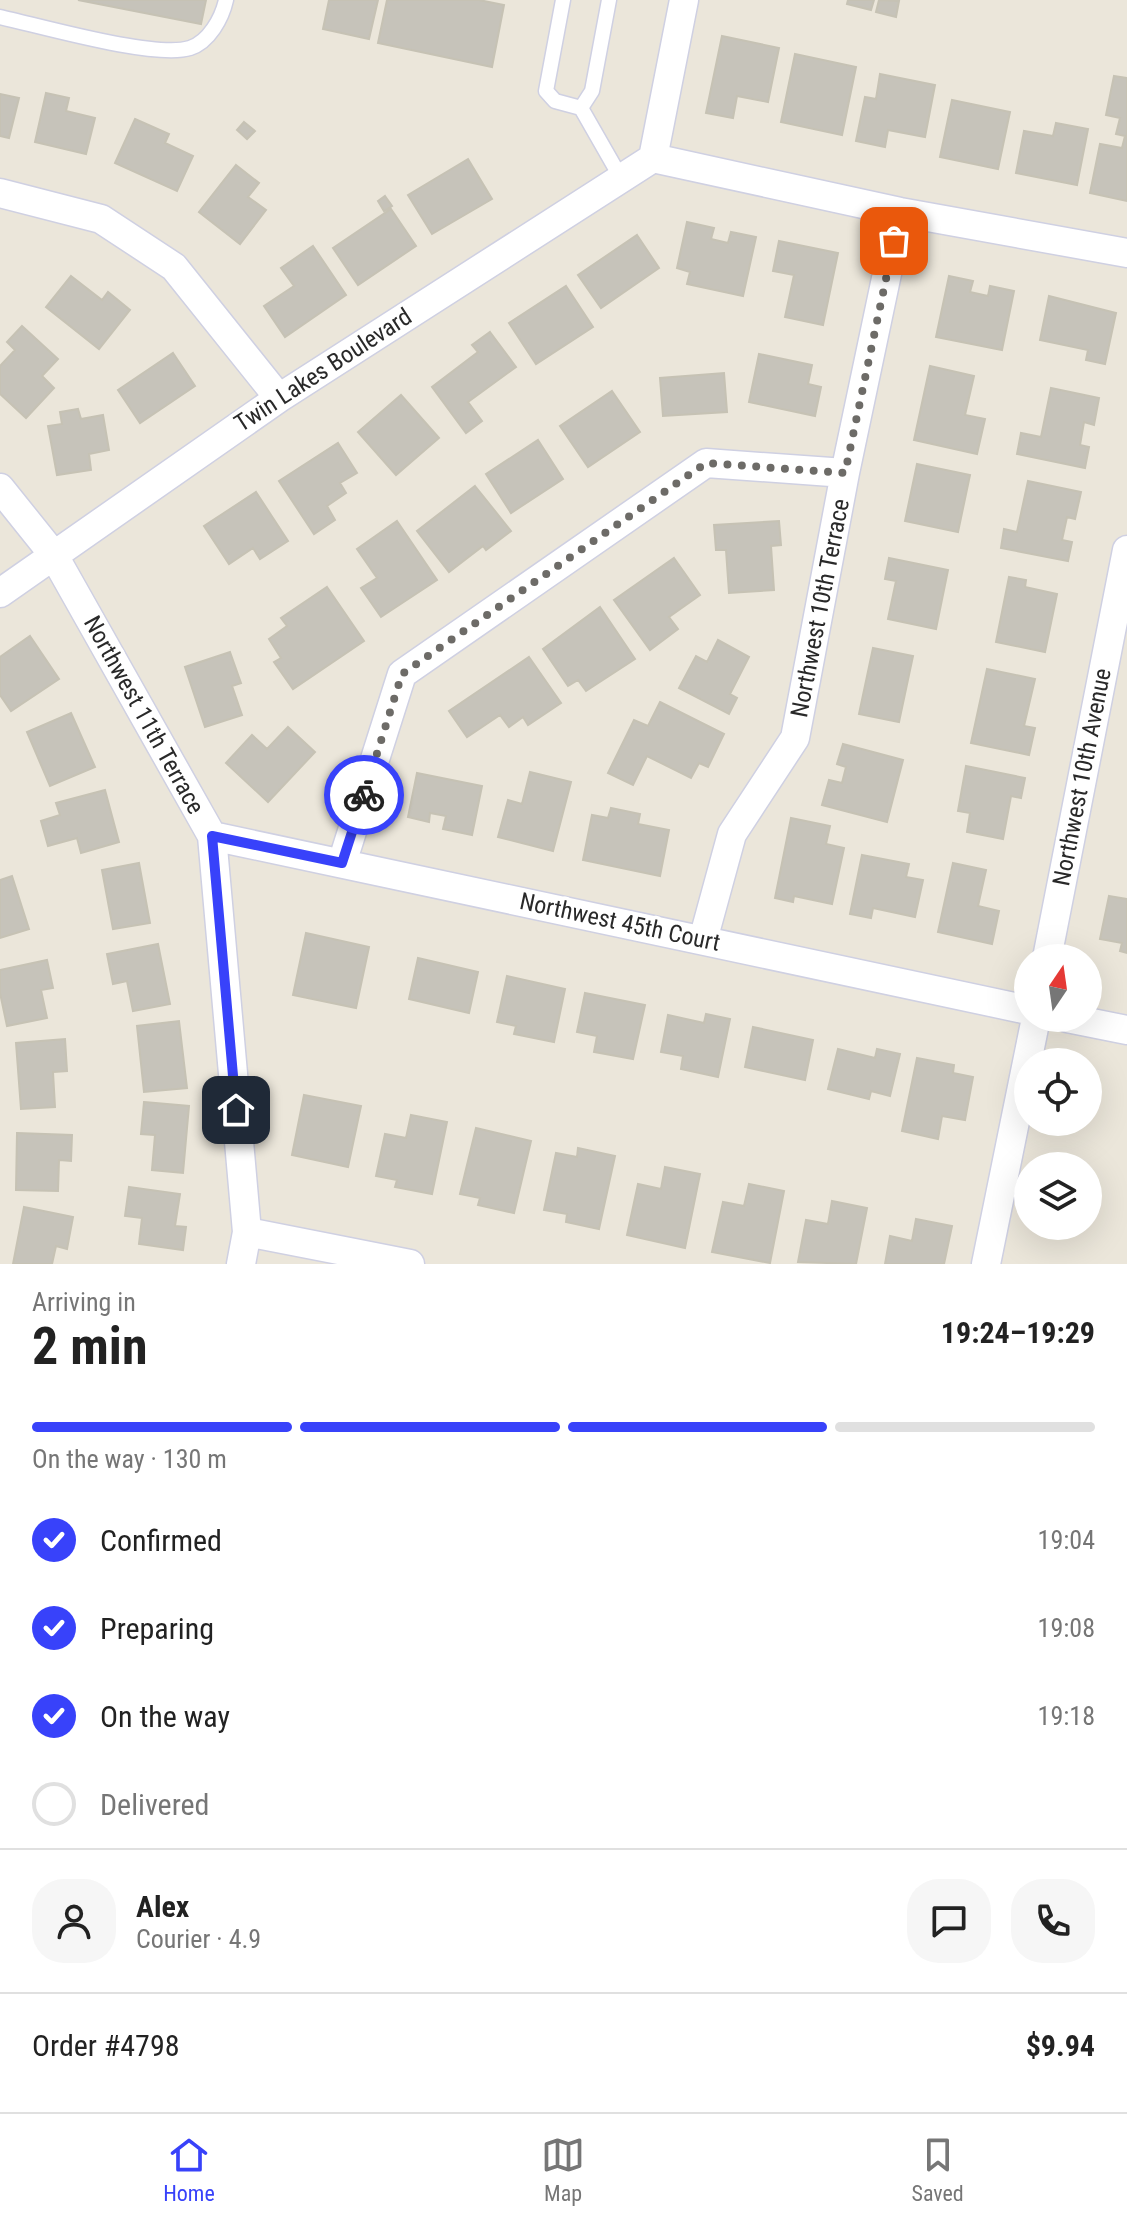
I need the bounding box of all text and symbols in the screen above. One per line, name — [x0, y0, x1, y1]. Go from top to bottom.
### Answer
pin — [860, 207, 928, 275]
icon: bag — [872, 219, 916, 263]
street label: Twin Lakes Boulevard — [229, 302, 417, 438]
street label: Northwest 10th Terrace — [785, 496, 855, 720]
street label: Northwest 11th Terrace — [78, 611, 210, 819]
street label: Northwest 10th Avenue — [1047, 666, 1117, 888]
courier — [324, 755, 404, 835]
icon: bike — [342, 773, 386, 817]
street label: Northwest 45th Court — [517, 887, 723, 957]
north arrow — [1014, 944, 1102, 1032]
map controls — [1014, 944, 1102, 1240]
button: locate — [1014, 1048, 1102, 1136]
pin — [202, 1076, 270, 1144]
icon: home — [214, 1088, 258, 1132]
button: layers — [1014, 1152, 1102, 1240]
text: Arriving in — [32, 1287, 136, 1317]
text: 19:24–19:29 — [941, 1315, 1095, 1350]
text: 2 min — [32, 1316, 148, 1377]
text: On the way · 130 m — [32, 1444, 227, 1474]
icon: check — [32, 1518, 76, 1562]
text: Confirmed — [100, 1523, 222, 1558]
text: 19:04 — [1038, 1525, 1095, 1555]
icon: check — [32, 1606, 76, 1650]
text: Preparing — [100, 1611, 214, 1646]
text: 19:08 — [1038, 1613, 1095, 1643]
icon: check — [32, 1694, 76, 1738]
text: On the way — [100, 1699, 230, 1734]
text: 19:18 — [1038, 1701, 1095, 1731]
text: Delivered — [100, 1787, 209, 1822]
button: person — [32, 1879, 116, 1963]
button: chat — [907, 1879, 991, 1963]
button: phone — [1011, 1879, 1095, 1963]
text: Alex — [136, 1889, 189, 1924]
text: Courier · 4.9 — [136, 1924, 261, 1954]
text: Order #4798 — [32, 2028, 180, 2063]
text: $9.94 — [1026, 2028, 1095, 2063]
tab: Home — [163, 2133, 215, 2206]
tab: Map — [541, 2133, 585, 2206]
tab: Saved — [912, 2133, 964, 2206]

